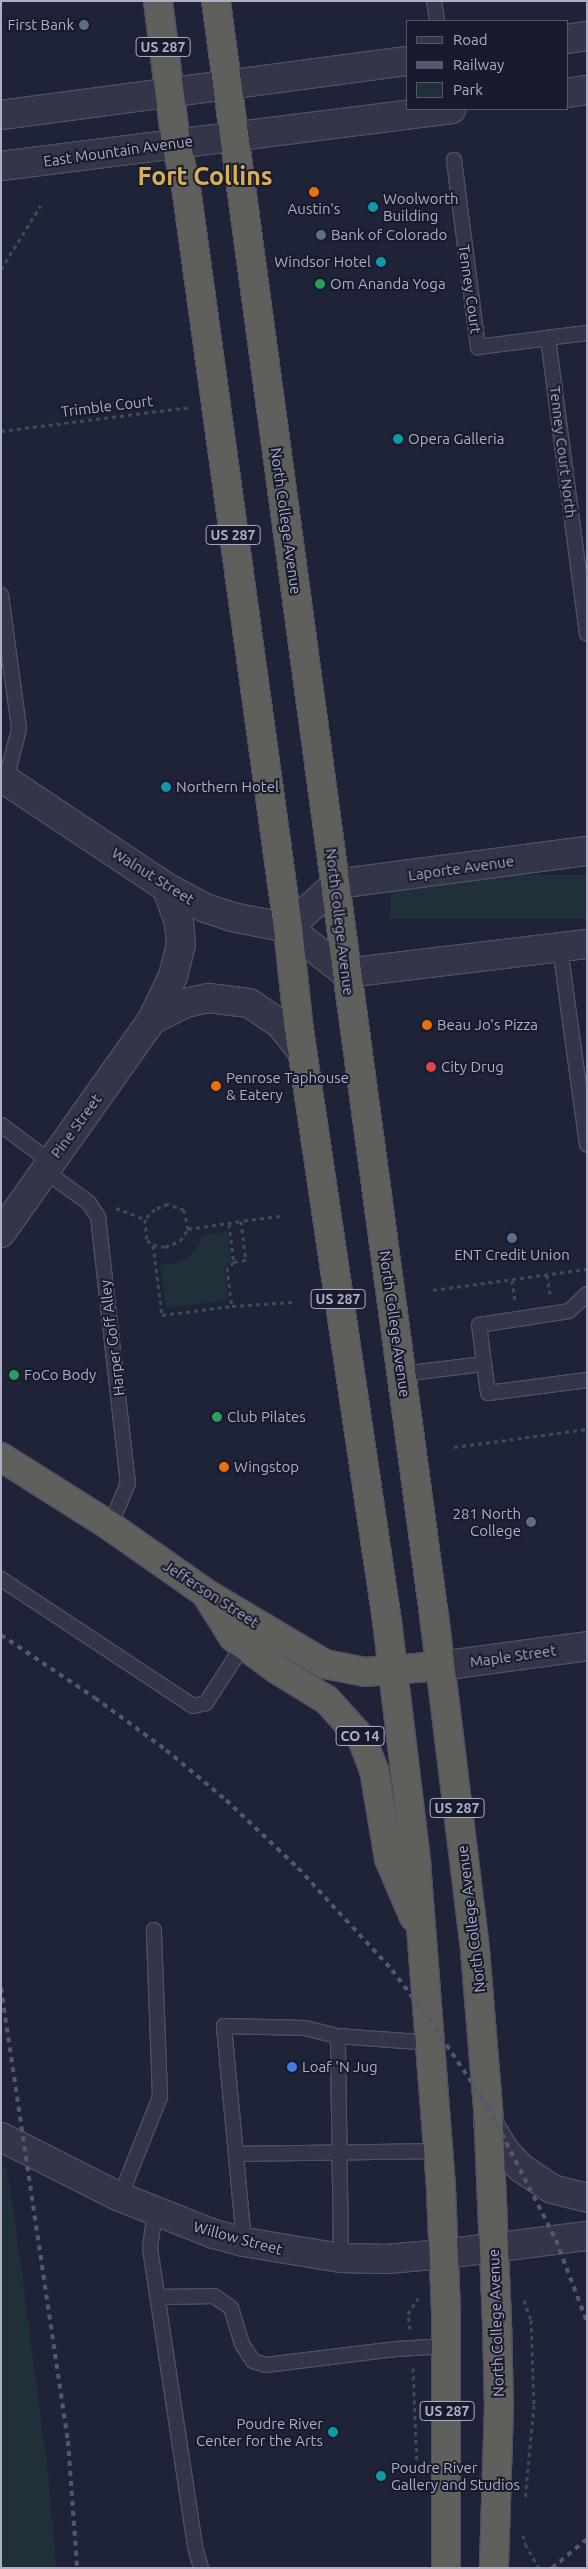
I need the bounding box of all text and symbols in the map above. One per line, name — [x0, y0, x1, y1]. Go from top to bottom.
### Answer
place label: First Bank — [8, 16, 74, 34]
marker: First Bank — [78, 19, 90, 31]
legend — [406, 20, 568, 110]
text: Road — [453, 31, 488, 48]
road number: US 287 — [136, 36, 190, 58]
text: Railway — [453, 56, 504, 73]
text: Park — [453, 81, 483, 98]
street label: East Mountain Avenue — [42, 132, 194, 170]
district label: Fort Collins — [137, 161, 273, 191]
marker: Austin's — [308, 186, 320, 198]
place label: Woolworth Building — [383, 189, 459, 224]
place label: Austin's — [288, 200, 340, 218]
marker: Woolworth Building — [367, 201, 379, 213]
place label: Bank of Colorado — [331, 226, 447, 244]
marker: Bank of Colorado — [315, 229, 327, 241]
street label: Tenney Court — [455, 243, 485, 335]
place label: Windsor Hotel — [274, 253, 371, 271]
marker: Windsor Hotel — [375, 256, 387, 268]
place label: Om Ananda Yoga — [330, 275, 446, 293]
marker: Om Ananda Yoga — [314, 278, 326, 290]
street label: Tenney Court North — [546, 385, 580, 519]
street label: Trimble Court — [60, 391, 154, 421]
place label: Opera Galleria — [408, 430, 504, 448]
marker: Opera Galleria — [392, 433, 404, 445]
street label: North College Avenue — [267, 446, 305, 596]
road number: US 287 — [206, 524, 260, 546]
place label: Northern Hotel — [176, 778, 279, 796]
marker: Northern Hotel — [160, 781, 172, 793]
street label: Walnut Street — [109, 844, 197, 908]
street label: North College Avenue — [322, 847, 358, 997]
street label: Laporte Avenue — [407, 852, 515, 884]
place label: Beau Jo's Pizza — [437, 1016, 538, 1034]
marker: Beau Jo's Pizza — [421, 1019, 433, 1031]
place label: City Drug — [441, 1058, 504, 1076]
marker: City Drug — [425, 1061, 437, 1073]
place label: Penrose Taphouse & Eatery — [226, 1068, 349, 1103]
marker: Penrose Taphouse & Eatery — [210, 1080, 222, 1092]
street label: Pine Street — [47, 1090, 105, 1162]
marker: ENT Credit Union — [506, 1232, 518, 1244]
place label: ENT Credit Union — [454, 1246, 570, 1264]
street label: North College Avenue — [376, 1249, 414, 1399]
street label: Harper Goff Alley — [96, 1279, 128, 1397]
road number: US 287 — [310, 1288, 366, 1310]
place label: FoCo Body — [24, 1366, 96, 1384]
marker: FoCo Body — [8, 1369, 20, 1381]
place label: Club Pilates — [227, 1408, 306, 1426]
marker: Club Pilates — [211, 1411, 223, 1423]
place label: Wingstop — [234, 1458, 299, 1476]
marker: Wingstop — [218, 1461, 230, 1473]
place label: 281 North College — [453, 1504, 521, 1539]
marker: 281 North College — [525, 1516, 537, 1528]
street label: Jefferson Street — [160, 1556, 262, 1632]
street label: Maple Street — [469, 1641, 557, 1671]
road number: CO 14 — [335, 1724, 385, 1748]
road number: US 287 — [430, 1796, 484, 1820]
street label: North College Avenue — [453, 1844, 489, 1994]
place label: Loaf 'N Jug — [302, 2058, 378, 2076]
marker: Loaf 'N Jug — [286, 2061, 298, 2073]
street label: Willow Street — [192, 2217, 284, 2259]
street label: North College Avenue — [484, 2249, 508, 2397]
road number: US 287 — [420, 2400, 474, 2422]
place label: Poudre River Center for the Arts — [196, 2414, 323, 2449]
marker: Poudre River Center for the Arts — [327, 2426, 339, 2438]
place label: Poudre River Gallery and Studios — [391, 2458, 520, 2493]
marker: Poudre River Gallery and Studios — [375, 2470, 387, 2482]

